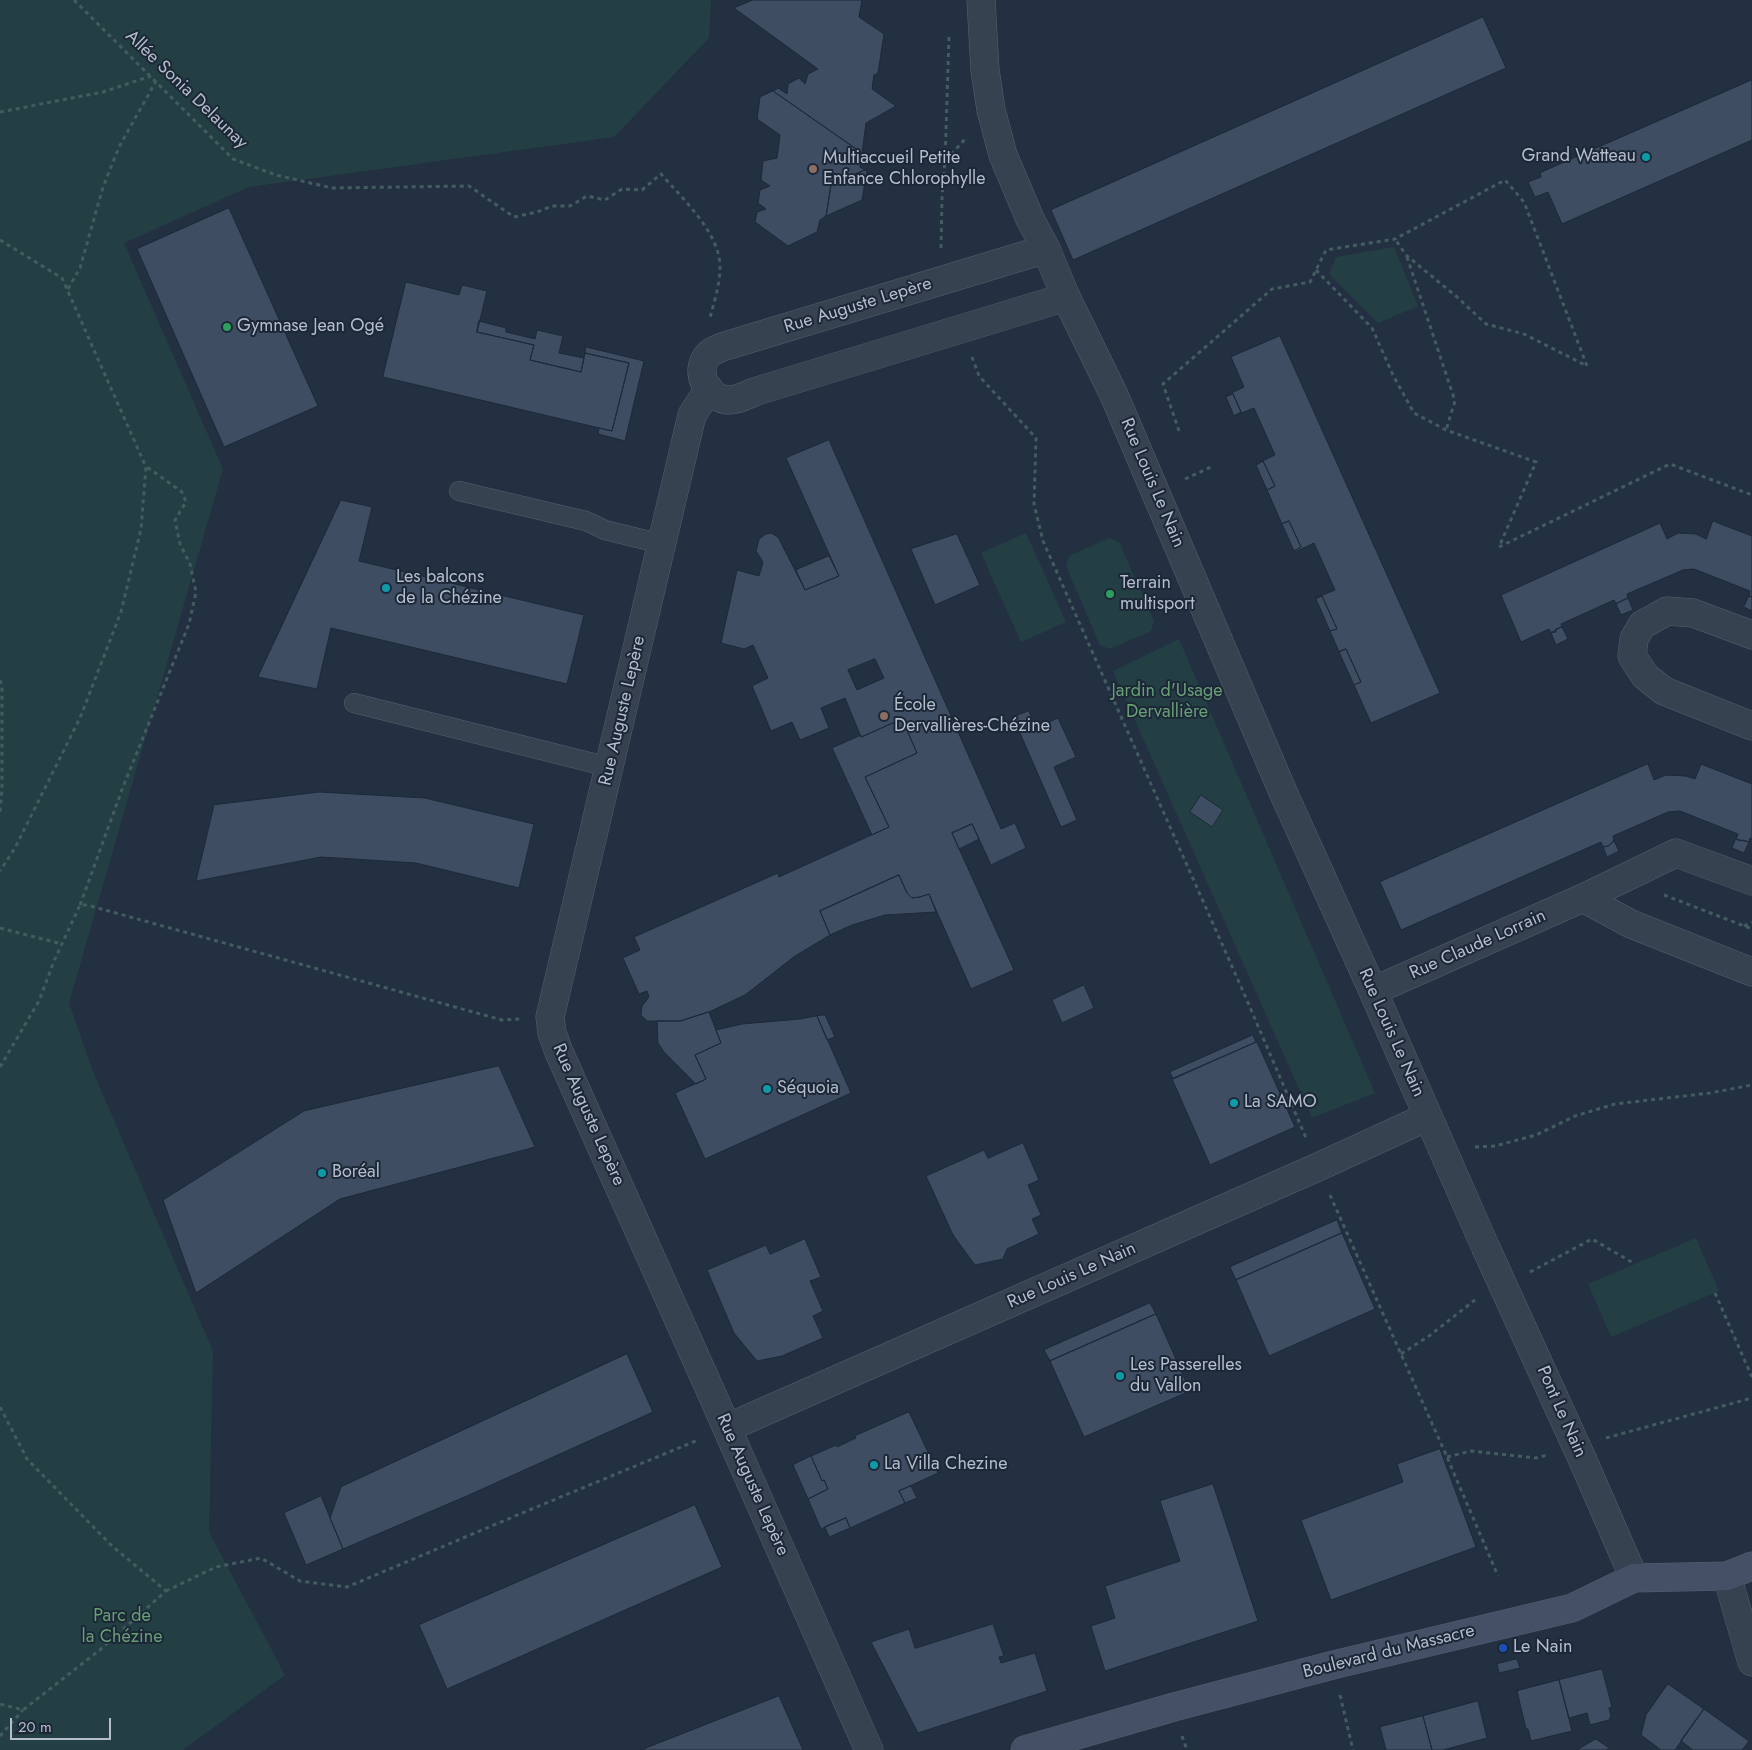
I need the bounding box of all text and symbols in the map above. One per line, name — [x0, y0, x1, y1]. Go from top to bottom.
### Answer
street label: Allée Sonia Delaunay — [120, 26, 252, 154]
place label: Grand Watteau — [1521, 146, 1636, 168]
place label: Multiaccueil Petite Enfance Chlorophylle — [823, 148, 985, 190]
marker: Grand Watteau — [1640, 151, 1652, 163]
marker: Multiaccueil Petite Enfance Chlorophylle — [807, 163, 819, 175]
street label: Rue Auguste Lepère — [782, 273, 934, 339]
place label: Gymnase Jean Ogé — [237, 316, 384, 338]
marker: Gymnase Jean Ogé — [221, 321, 233, 333]
street label: Rue Louis Le Nain — [1115, 415, 1189, 551]
place label: Les balcons de la Chézine — [396, 567, 502, 610]
place label: Terrain multisport — [1120, 573, 1194, 616]
marker: Les balcons de la Chézine — [380, 582, 392, 594]
marker: Terrain multisport — [1104, 588, 1116, 600]
street label: Rue Auguste Lepère — [595, 634, 651, 788]
park label: Jardin d'Usage Dervallière — [1111, 681, 1223, 724]
place label: École Dervallières-Chézine — [894, 695, 1050, 738]
marker: École Dervallières-Chézine — [878, 710, 890, 722]
street label: Rue Claude Lorrain — [1407, 905, 1549, 985]
street label: Rue Louis Le Nain — [1353, 965, 1429, 1101]
street label: Rue Auguste Lepère — [547, 1041, 629, 1189]
place label: Séquoia — [777, 1078, 839, 1100]
marker: Séquoia — [761, 1083, 773, 1095]
place label: La SAMO — [1244, 1092, 1317, 1114]
marker: La SAMO — [1228, 1097, 1240, 1109]
place label: Boréal — [332, 1162, 380, 1184]
marker: Boréal — [316, 1167, 328, 1179]
street label: Rue Louis Le Nain — [1004, 1238, 1140, 1314]
place label: Les Passerelles du Vallon — [1130, 1355, 1242, 1398]
street label: Pont Le Nain — [1531, 1363, 1591, 1461]
marker: Les Passerelles du Vallon — [1114, 1370, 1126, 1382]
street label: Rue Auguste Lepère — [711, 1411, 793, 1559]
place label: La Villa Chezine — [884, 1454, 1008, 1476]
marker: La Villa Chezine — [868, 1459, 880, 1471]
park label: Parc de la Chézine — [82, 1606, 162, 1648]
street label: Boulevard du Massacre — [1301, 1620, 1477, 1684]
place label: Le Nain — [1513, 1637, 1573, 1659]
marker: Le Nain — [1497, 1642, 1509, 1654]
scale bar — [12, 1708, 114, 1740]
text: 20 m — [18, 1716, 52, 1738]

